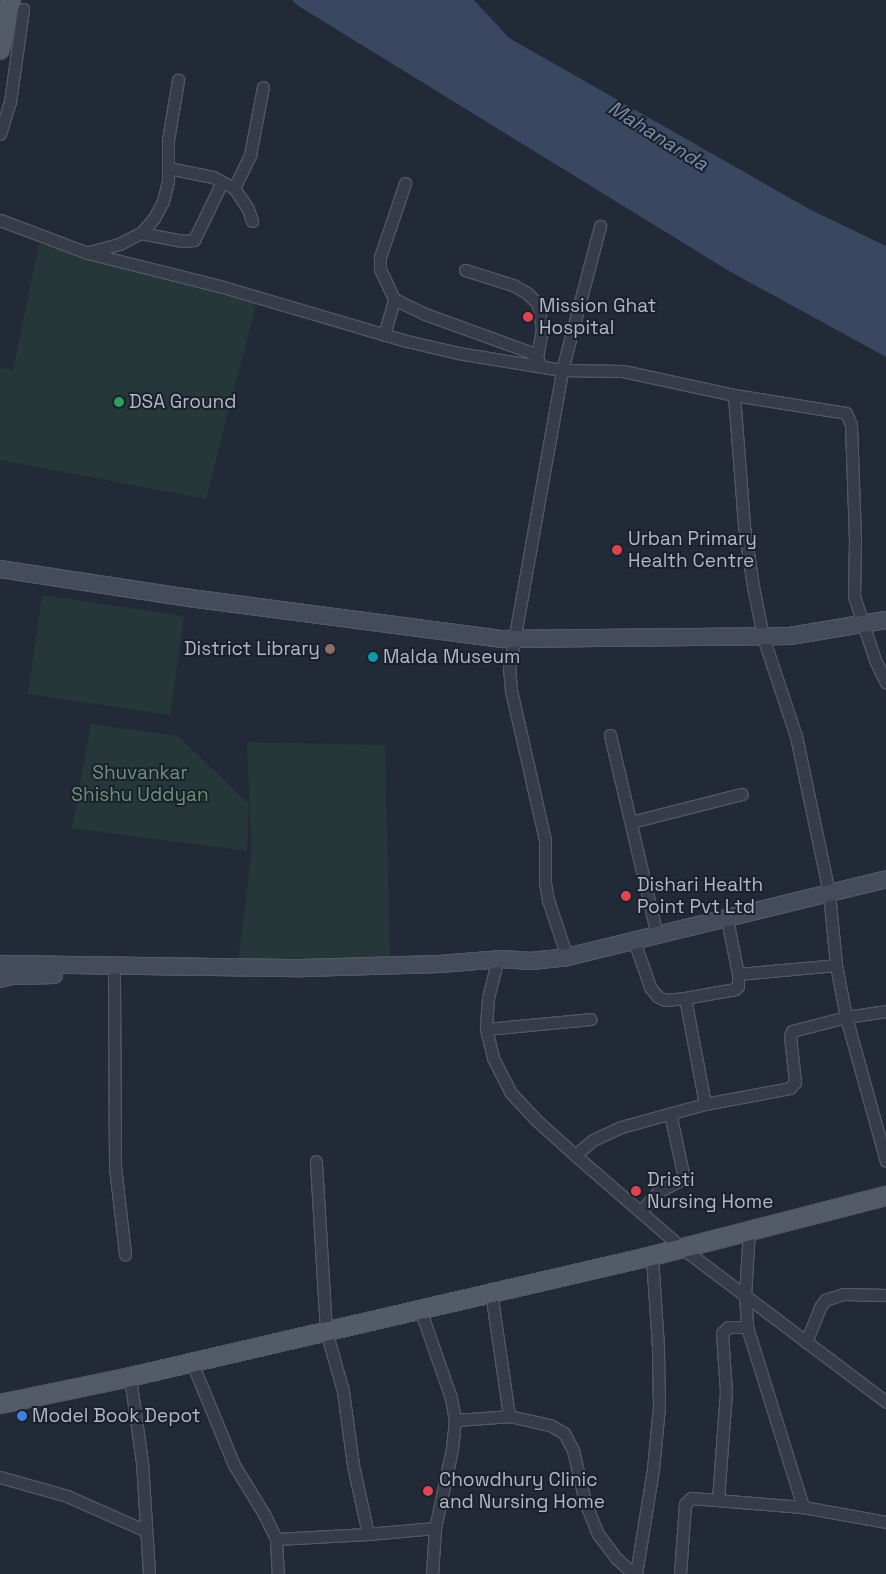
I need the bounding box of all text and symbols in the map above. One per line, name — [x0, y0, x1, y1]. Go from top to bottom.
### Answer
water label: Mahananda — [604, 96, 712, 176]
place label: Mission Ghat Hospital — [539, 295, 656, 339]
marker: Mission Ghat Hospital — [521, 310, 535, 324]
place label: DSA Ground — [129, 391, 237, 413]
marker: DSA Ground — [113, 396, 125, 408]
place label: Urban Primary Health Centre — [628, 528, 757, 572]
marker: Urban Primary Health Centre — [610, 543, 624, 557]
place label: District Library — [184, 638, 320, 660]
marker: District Library — [324, 643, 336, 655]
place label: Malda Museum — [383, 646, 520, 668]
marker: Malda Museum — [367, 651, 379, 663]
park label: Shuvankar Shishu Uddyan — [71, 762, 209, 806]
place label: Dishari Health Point Pvt Ltd — [637, 874, 763, 918]
marker: Dishari Health Point Pvt Ltd — [619, 889, 633, 903]
place label: Dristi Nursing Home — [647, 1169, 773, 1213]
marker: Dristi Nursing Home — [629, 1184, 643, 1198]
place label: Model Book Depot — [32, 1405, 201, 1427]
marker: Model Book Depot — [16, 1410, 28, 1422]
place label: Chowdhury Clinic and Nursing Home — [439, 1469, 605, 1513]
marker: Chowdhury Clinic and Nursing Home — [421, 1484, 435, 1498]

